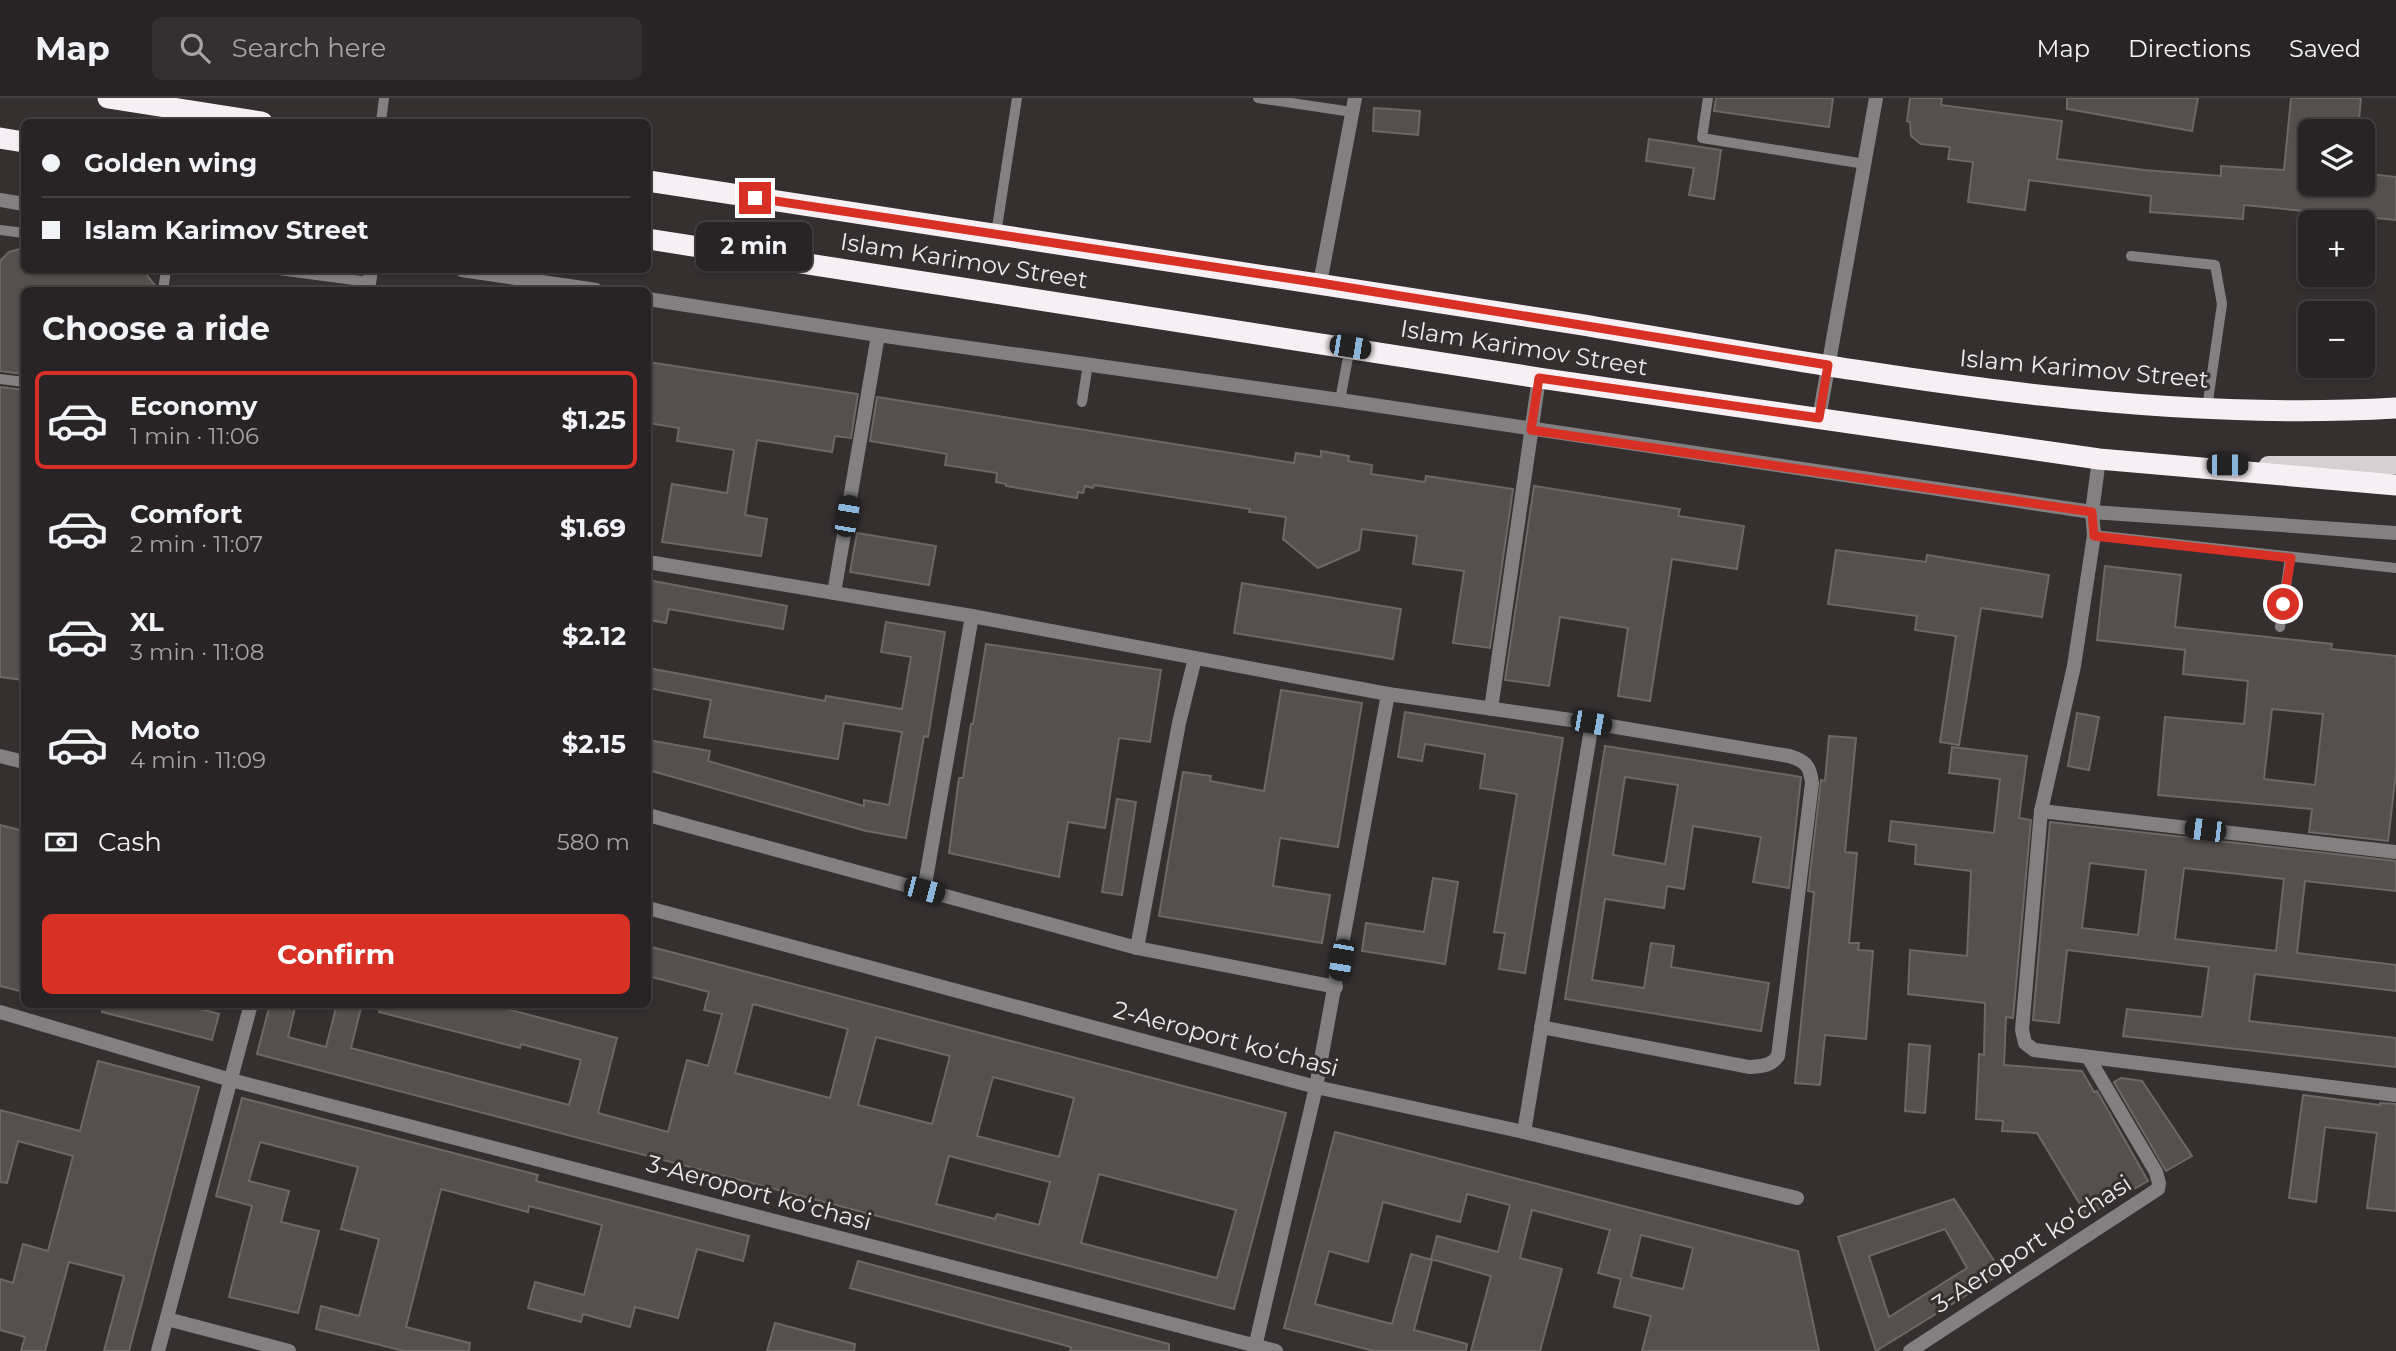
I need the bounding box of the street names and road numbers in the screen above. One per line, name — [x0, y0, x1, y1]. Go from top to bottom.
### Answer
street label: Islam Karimov Street — [838, 227, 1090, 294]
street label: Islam Karimov Street — [1398, 314, 1650, 381]
street label: Islam Karimov Street — [1958, 343, 2210, 394]
street label: 2-Aeroport koʻchasi — [1111, 995, 1342, 1082]
street label: 3-Aeroport koʻchasi — [644, 1149, 875, 1236]
street label: 3-Aeroport koʻchasi — [1927, 1168, 2137, 1319]

